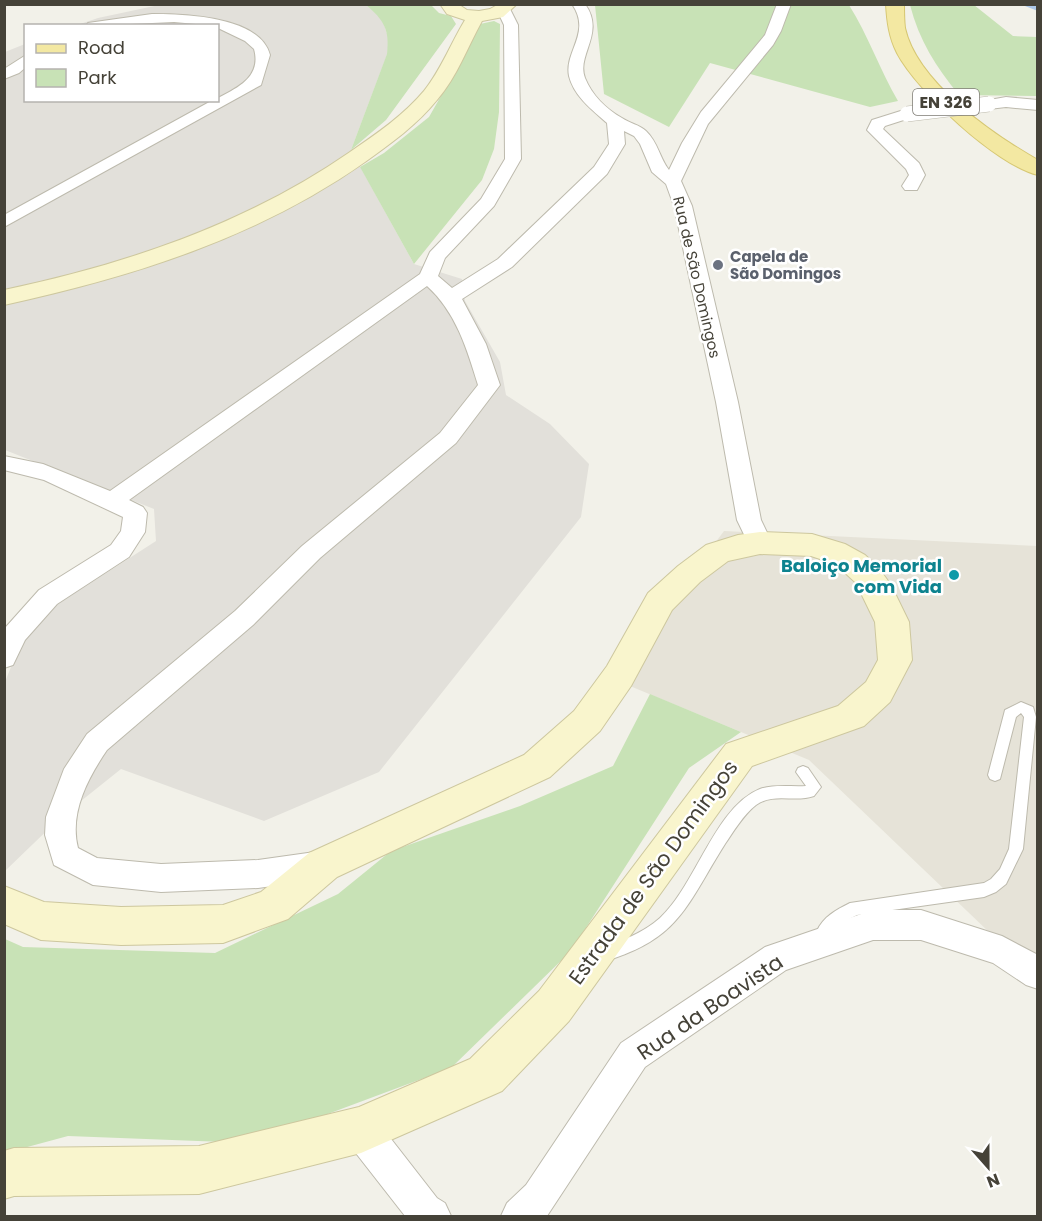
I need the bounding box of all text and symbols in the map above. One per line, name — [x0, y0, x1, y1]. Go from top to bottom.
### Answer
legend — [24, 24, 219, 102]
text: Road — [78, 35, 125, 60]
text: Park — [78, 65, 117, 90]
road number: EN 326 — [913, 89, 979, 115]
street label: Rua de São Domingos — [668, 194, 726, 360]
place label: Capela de São Domingos — [730, 246, 841, 284]
marker: Capela de São Domingos — [711, 258, 725, 272]
place label: Baloiço Memorial com Vida — [781, 553, 942, 599]
marker: Baloiço Memorial com Vida — [947, 568, 961, 582]
street label: Estrada de São Domingos — [562, 754, 744, 990]
street label: Rua da Boavista — [631, 947, 789, 1067]
north arrow — [958, 1137, 1018, 1197]
text: N — [983, 1168, 1003, 1193]

